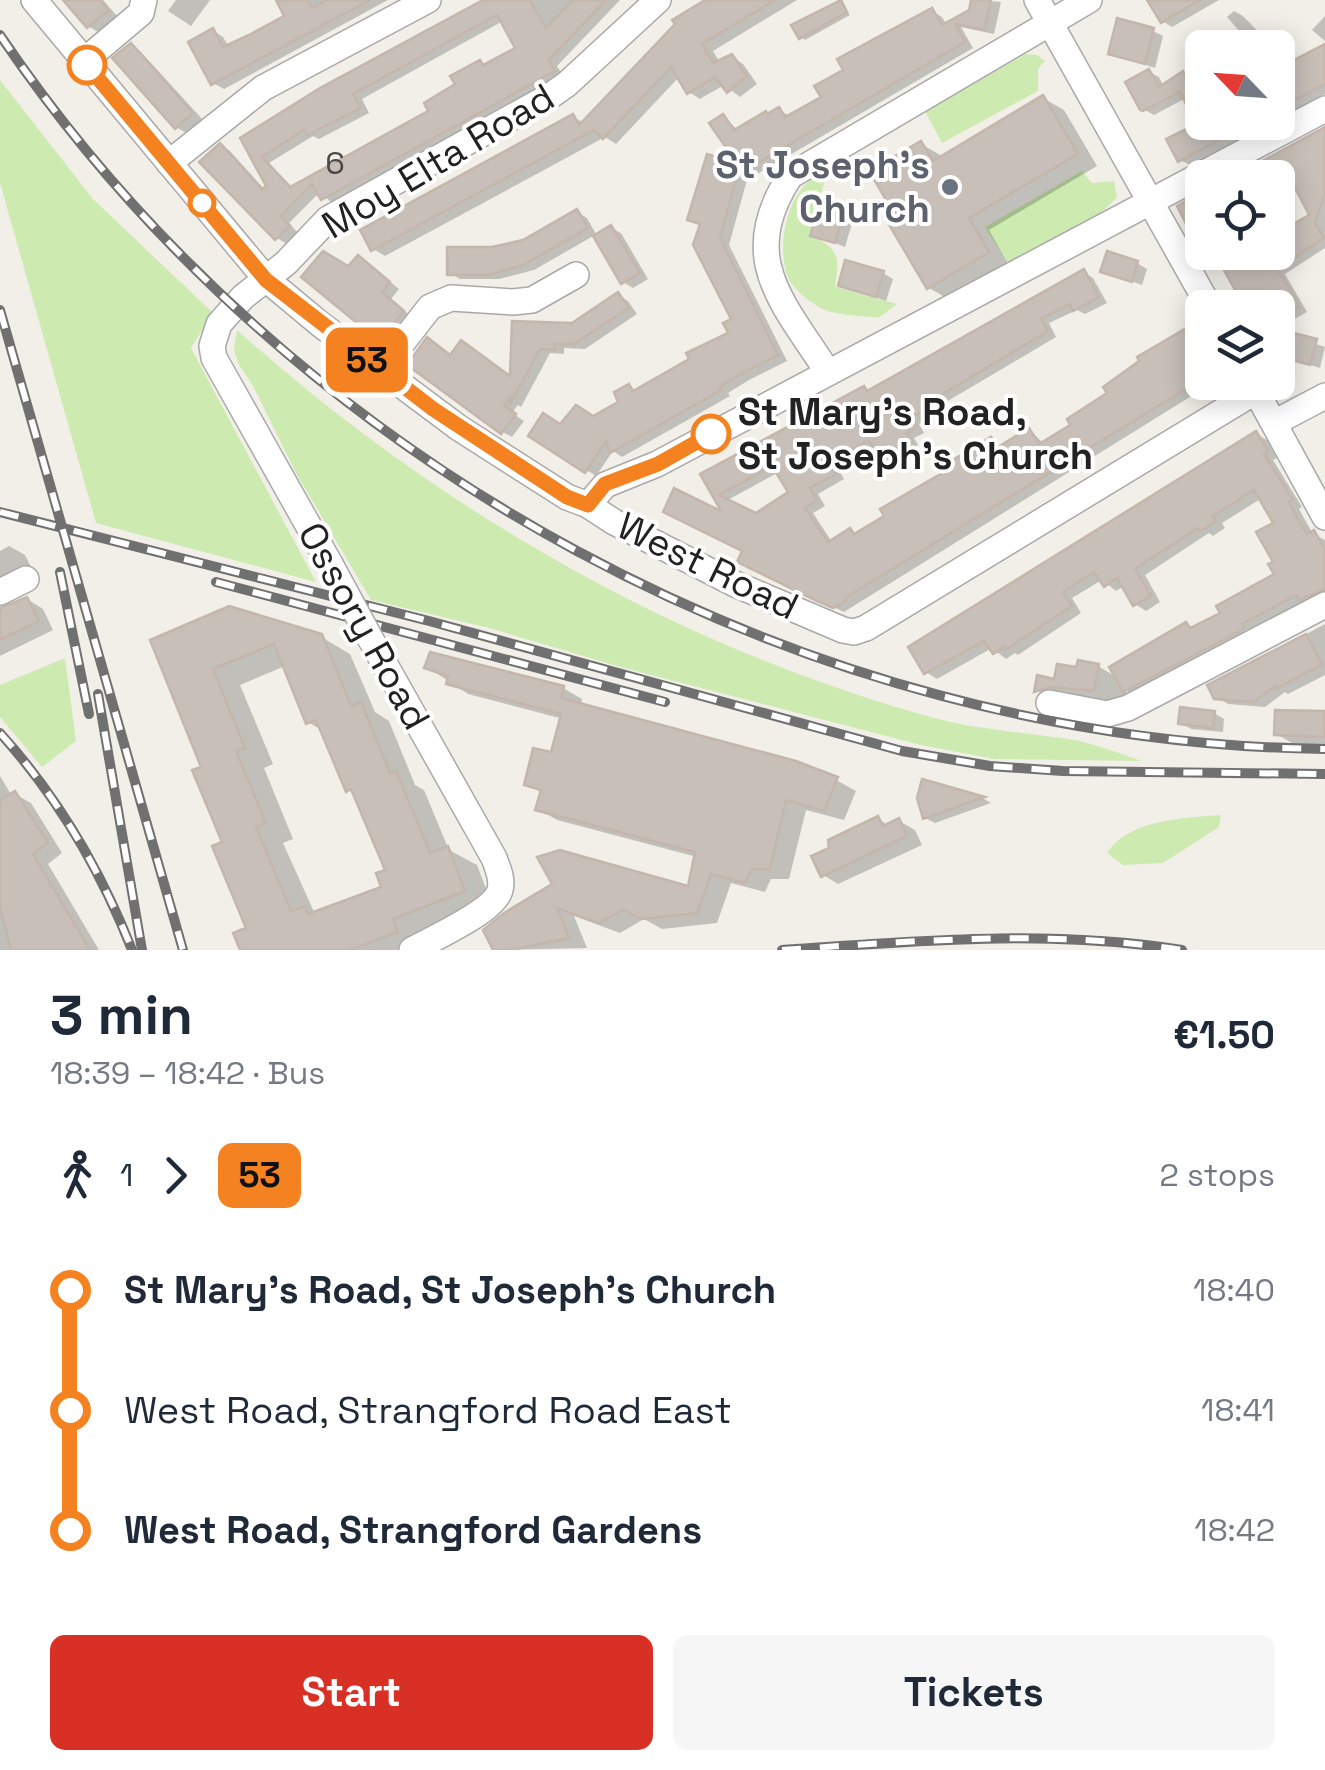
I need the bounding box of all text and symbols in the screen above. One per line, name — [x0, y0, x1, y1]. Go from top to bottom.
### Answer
north arrow — [1185, 30, 1295, 140]
map controls — [1185, 30, 1295, 400]
unlabelled marker — [68, 46, 106, 84]
street label: Moy Elta Road — [313, 73, 563, 249]
place label: St Joseph's Church — [715, 141, 930, 233]
house number: 6 — [325, 143, 345, 183]
button: locate — [1185, 160, 1295, 270]
marker: St Joseph's Church — [939, 176, 961, 198]
unlabelled marker — [189, 190, 215, 216]
button: layers — [1185, 290, 1295, 400]
line badge: 53 — [322, 328, 412, 392]
text: 53 — [346, 338, 388, 382]
place label: St Mary's Road, St Joseph's Church — [738, 388, 1093, 480]
marker: St Mary's Road, St Joseph's Church — [692, 415, 730, 453]
street label: West Road — [610, 502, 806, 630]
street label: Ossory Road — [287, 514, 441, 738]
text: 3 min — [50, 980, 193, 1050]
text: €1.50 — [1173, 1011, 1275, 1059]
text: 18:39 – 18:42 · Bus — [50, 1053, 325, 1093]
icon: walk — [50, 1148, 105, 1203]
icon: forward — [148, 1148, 203, 1203]
text: 53 — [238, 1153, 281, 1197]
text: 1 — [120, 1155, 133, 1195]
text: 2 stops — [1160, 1155, 1275, 1195]
text: St Mary's Road, St Joseph's Church — [124, 1266, 776, 1314]
text: 18:40 — [1193, 1270, 1275, 1310]
text: West Road, Strangford Road East — [124, 1386, 732, 1434]
text: 18:41 — [1201, 1390, 1275, 1430]
text: West Road, Strangford Gardens — [124, 1506, 702, 1554]
text: 18:42 — [1194, 1510, 1275, 1550]
button: Start — [50, 1635, 653, 1750]
button: Tickets — [673, 1635, 1275, 1750]

